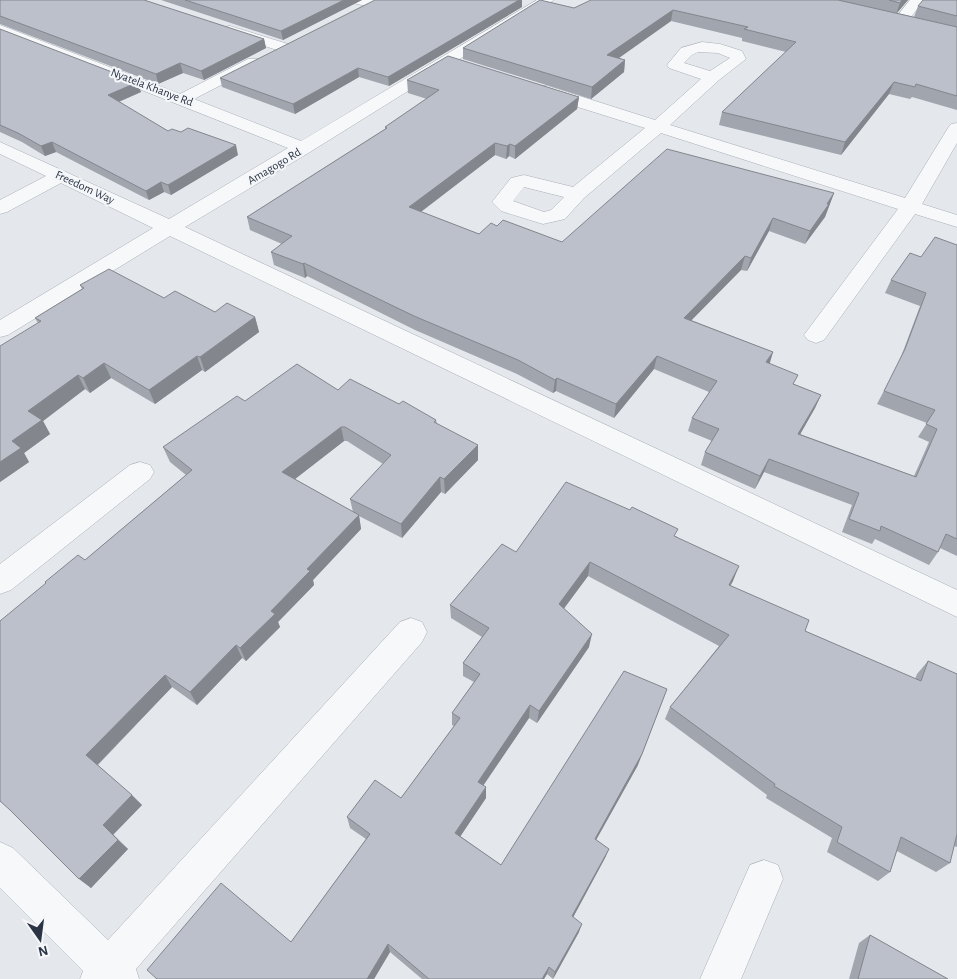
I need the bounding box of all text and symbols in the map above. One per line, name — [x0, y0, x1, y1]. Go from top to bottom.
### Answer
street label: Nyatela Khanye Rd — [109, 66, 195, 109]
street label: Amagogo Rd — [245, 145, 303, 187]
street label: Freedom Way — [53, 168, 116, 207]
north arrow — [15, 914, 65, 964]
text: N — [36, 943, 49, 959]

